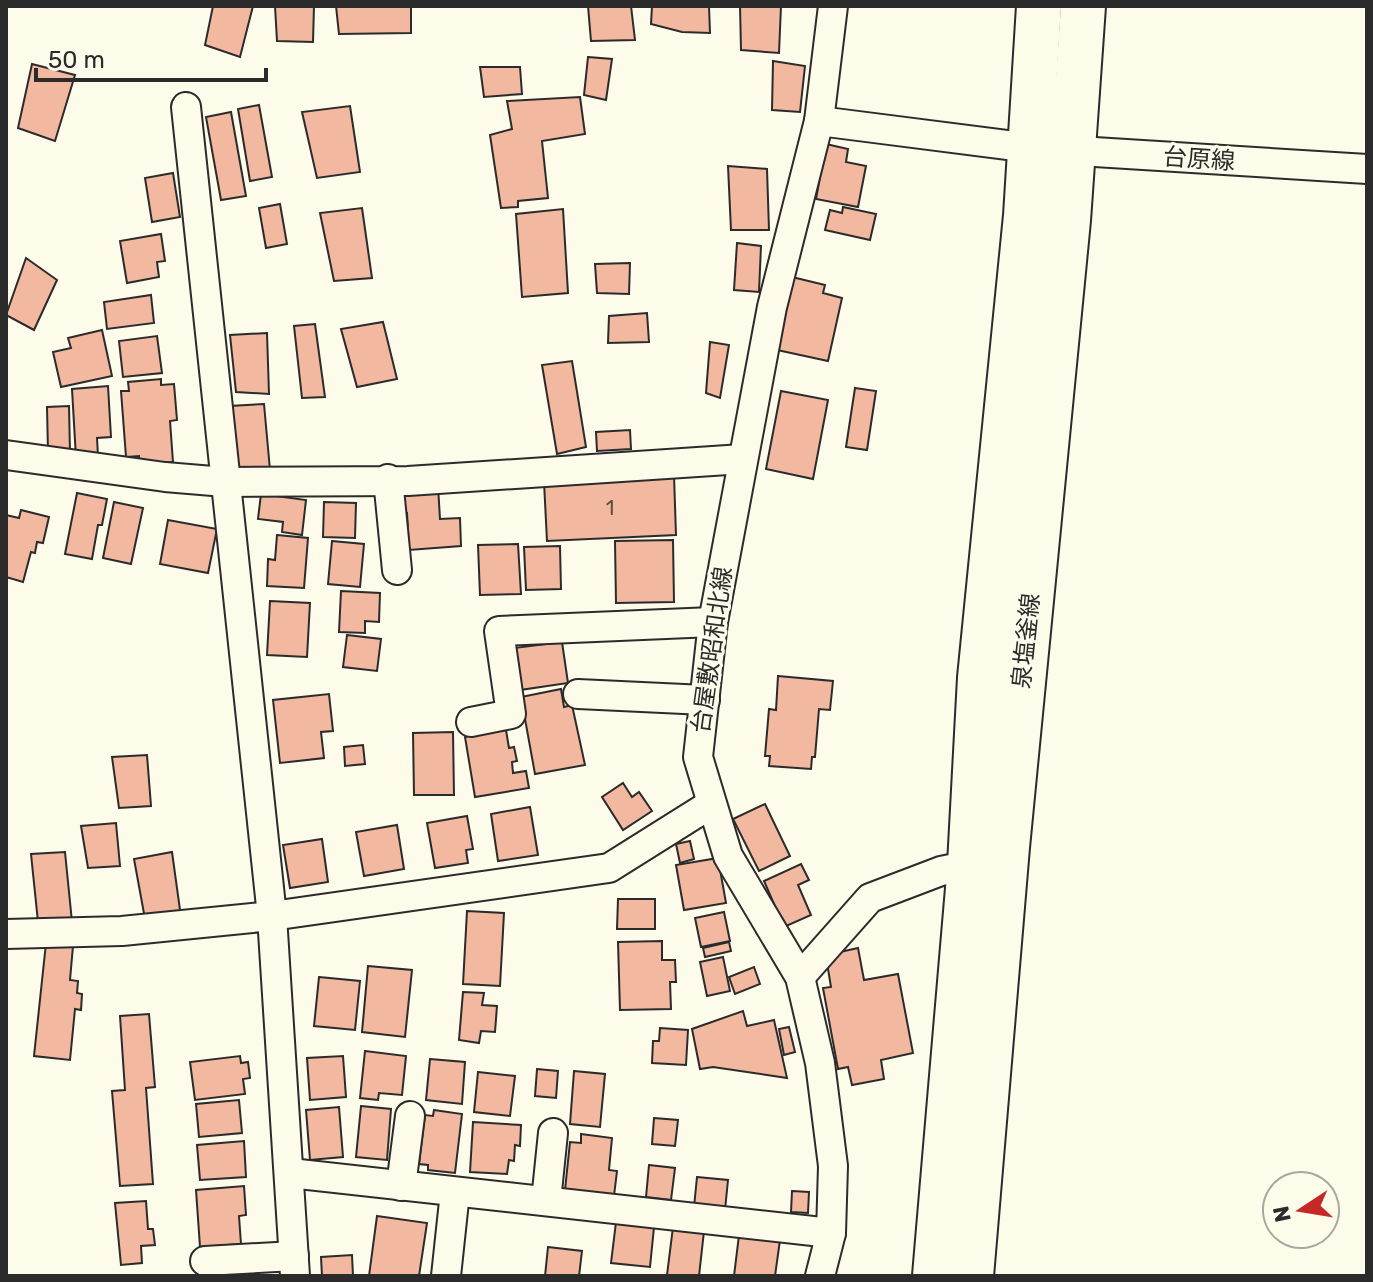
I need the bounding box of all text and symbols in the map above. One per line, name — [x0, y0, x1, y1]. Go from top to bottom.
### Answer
scale bar — [36, 32, 266, 82]
text: 50 m — [48, 46, 105, 74]
street label: 台原線 — [1162, 143, 1236, 175]
house number: 1 — [606, 496, 614, 520]
street label: 台屋敷昭和北線 — [686, 565, 738, 735]
street label: 泉塩釜線 — [1007, 592, 1045, 690]
north arrow — [1261, 1170, 1341, 1250]
text: N — [1267, 1204, 1297, 1225]

